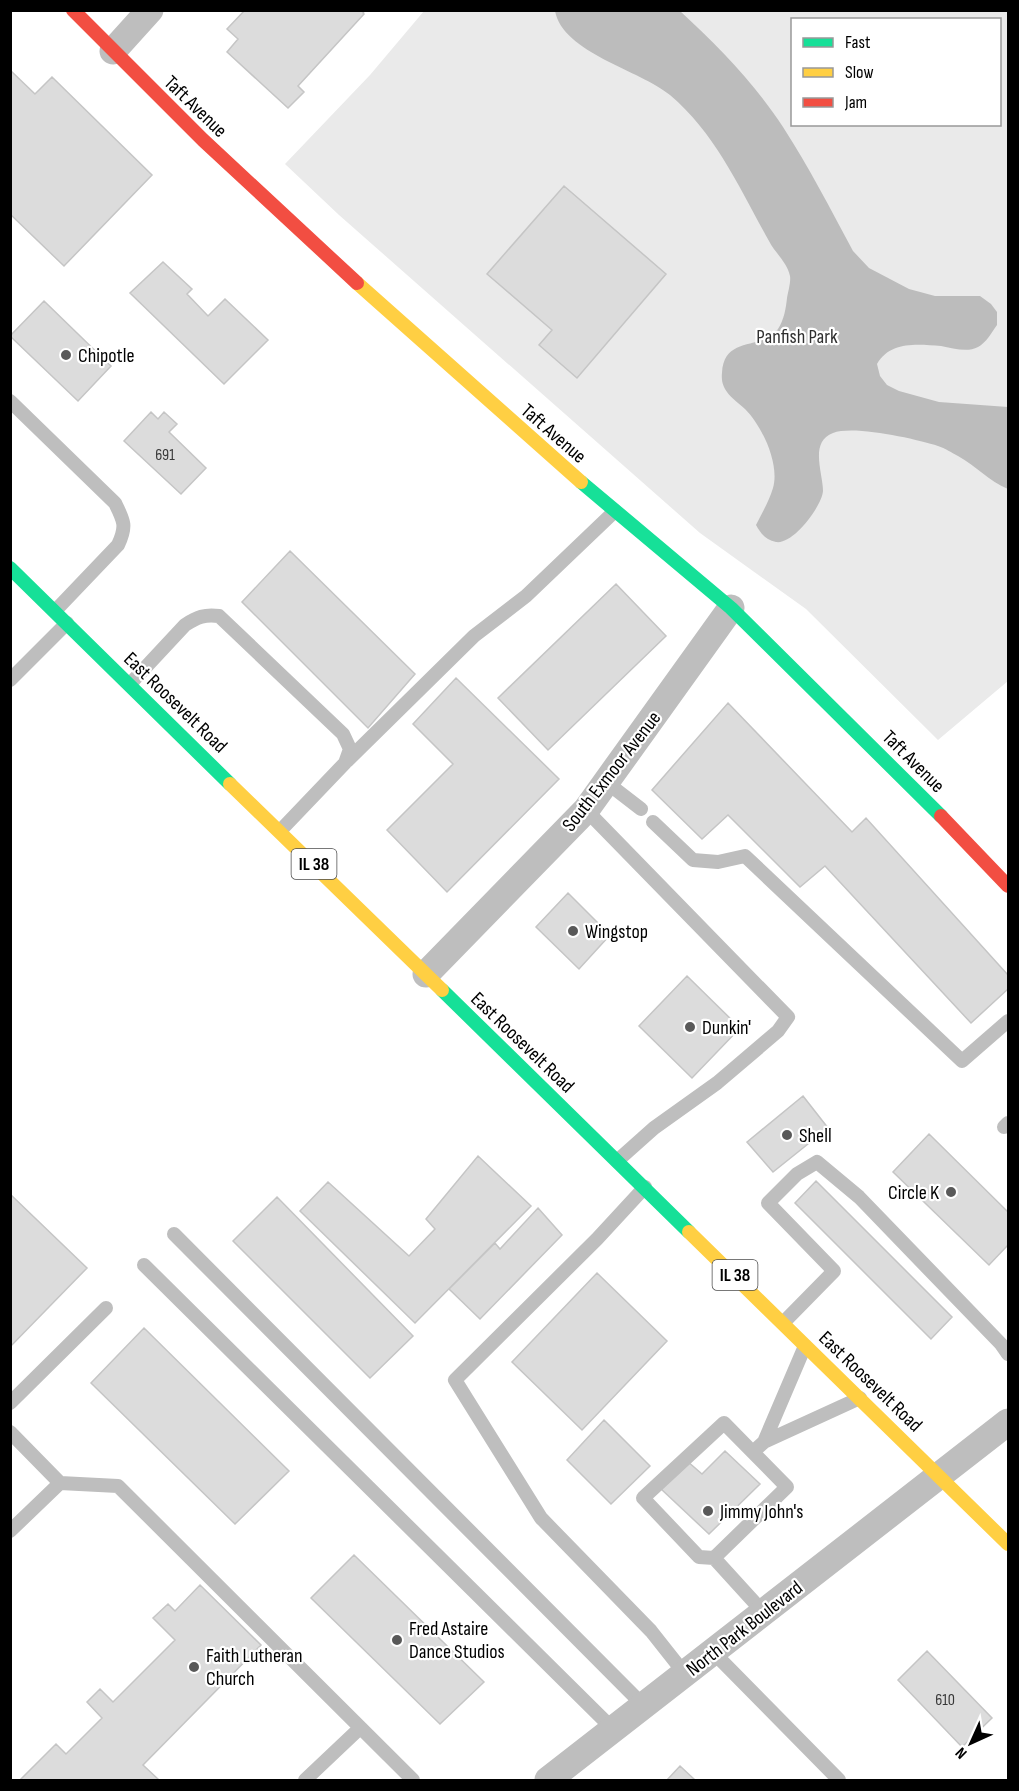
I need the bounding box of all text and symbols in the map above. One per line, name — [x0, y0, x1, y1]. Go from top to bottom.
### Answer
legend — [791, 18, 1001, 126]
text: Fast — [845, 32, 871, 53]
text: Slow — [845, 62, 874, 83]
street label: Taft Avenue — [159, 71, 232, 143]
text: Jam — [844, 92, 867, 113]
park label: Panfish Park — [756, 325, 838, 349]
place label: Chipotle — [78, 344, 134, 368]
marker: Chipotle — [59, 348, 73, 362]
street label: Taft Avenue — [516, 399, 591, 469]
house number: 691 — [155, 446, 175, 465]
street label: East Roosevelt Road — [119, 647, 232, 758]
street label: South Exmoor Avenue — [557, 707, 666, 837]
street label: Taft Avenue — [877, 725, 950, 798]
road number: IL 38 — [292, 849, 336, 879]
place label: Wingstop — [585, 920, 648, 944]
marker: Wingstop — [566, 924, 580, 938]
street label: East Roosevelt Road — [466, 987, 579, 1098]
place label: Dunkin' — [702, 1016, 751, 1040]
marker: Dunkin' — [683, 1020, 697, 1034]
place label: Shell — [799, 1124, 832, 1148]
marker: Shell — [780, 1128, 794, 1142]
place label: Circle K — [888, 1181, 939, 1205]
marker: Circle K — [944, 1185, 958, 1199]
road number: IL 38 — [712, 1260, 758, 1290]
street label: East Roosevelt Road — [814, 1326, 927, 1437]
place label: Jimmy John's — [719, 1500, 803, 1524]
marker: Jimmy John's — [701, 1504, 715, 1518]
street label: North Park Boulevard — [682, 1576, 807, 1682]
place label: Fred Astaire Dance Studios — [409, 1617, 505, 1664]
marker: Fred Astaire Dance Studios — [390, 1633, 404, 1647]
place label: Faith Lutheran Church — [206, 1644, 303, 1691]
marker: Faith Lutheran Church — [187, 1660, 201, 1674]
house number: 610 — [935, 1691, 955, 1710]
north arrow — [941, 1713, 1001, 1773]
text: N — [952, 1743, 971, 1762]

